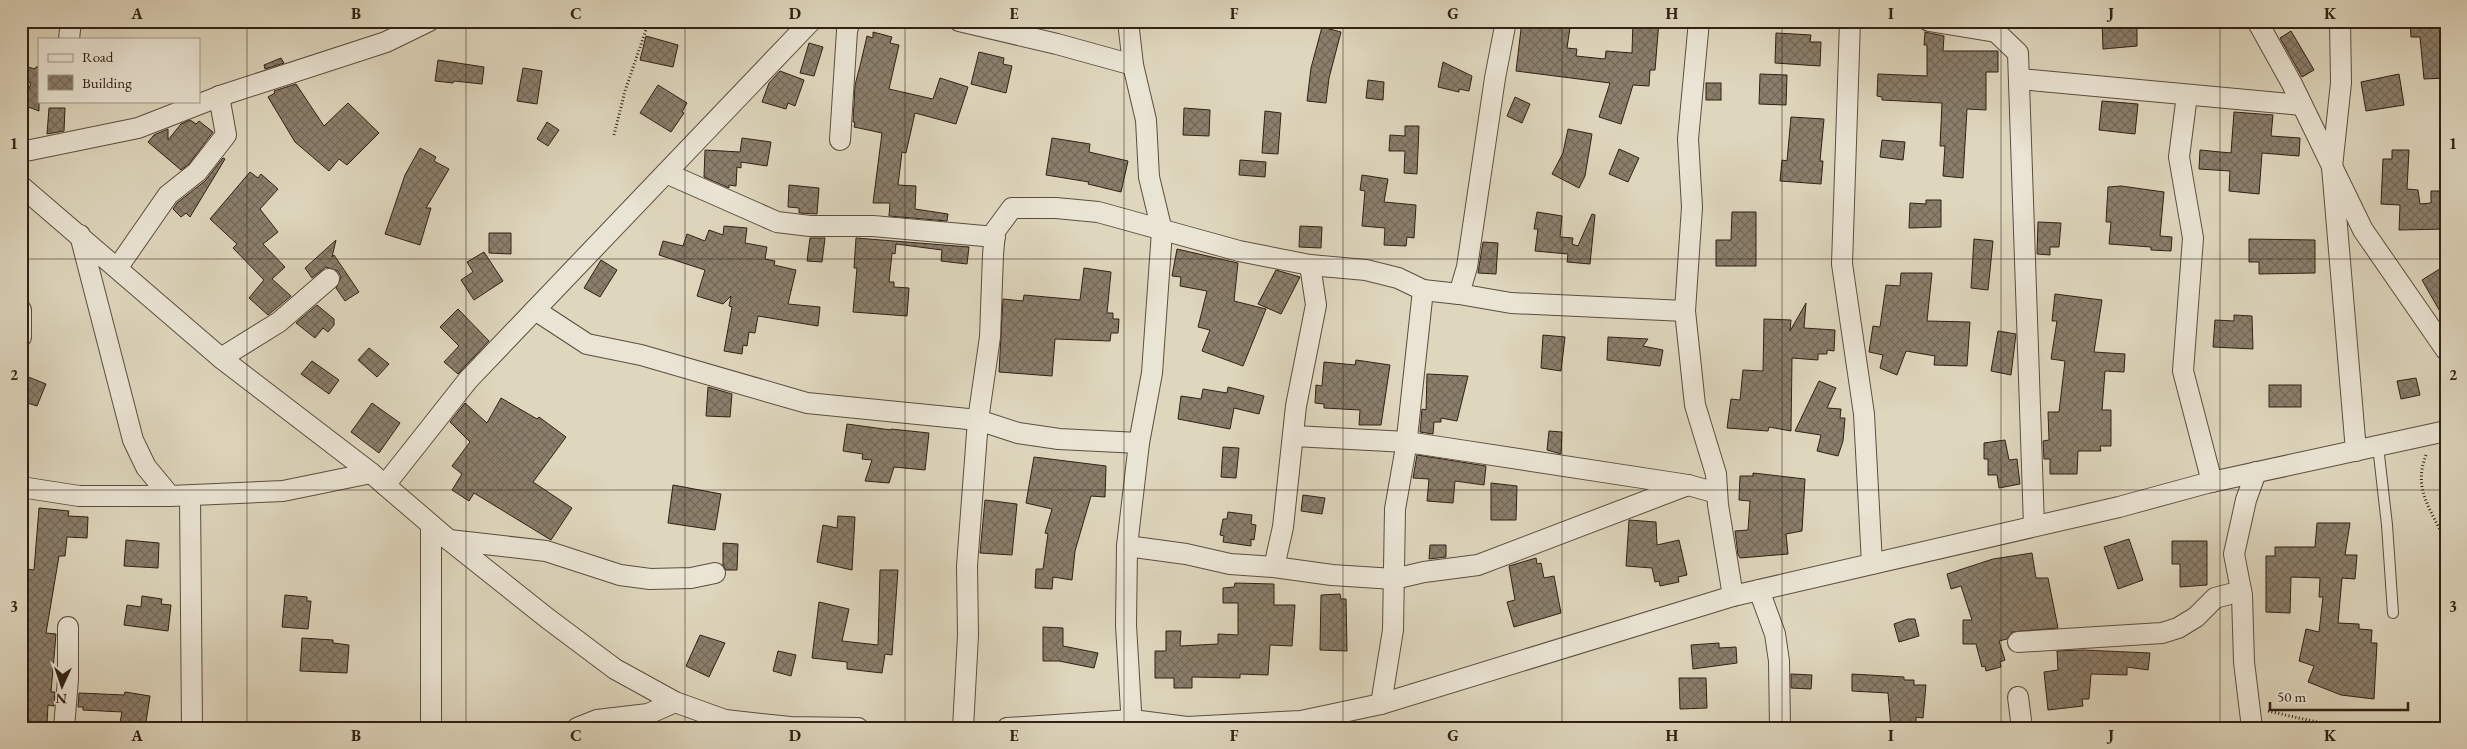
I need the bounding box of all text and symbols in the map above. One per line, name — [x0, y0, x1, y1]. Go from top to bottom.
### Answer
text: A — [130, 3, 143, 24]
text: B — [351, 3, 361, 24]
text: C — [570, 3, 582, 24]
text: D — [789, 3, 801, 24]
text: E — [1009, 3, 1019, 24]
text: F — [1230, 3, 1239, 24]
text: G — [1447, 3, 1459, 24]
text: H — [1666, 3, 1679, 24]
text: I — [1888, 3, 1894, 24]
text: J — [2106, 3, 2114, 24]
text: K — [2324, 3, 2337, 24]
legend — [38, 38, 200, 102]
text: Road — [82, 47, 114, 66]
text: Building — [82, 73, 132, 92]
text: 1 — [10, 133, 18, 154]
text: 1 — [2449, 133, 2457, 154]
text: 2 — [10, 364, 19, 385]
text: 2 — [2449, 364, 2458, 385]
text: 3 — [10, 596, 18, 617]
text: 3 — [2449, 596, 2457, 617]
north arrow — [38, 662, 88, 712]
scale bar — [2270, 679, 2407, 711]
text: 50 m — [2277, 687, 2306, 706]
text: N — [55, 690, 67, 708]
text: A — [130, 725, 143, 746]
text: B — [351, 725, 361, 746]
text: C — [570, 725, 582, 746]
text: D — [789, 725, 801, 746]
text: E — [1009, 725, 1019, 746]
text: F — [1230, 725, 1239, 746]
text: G — [1447, 725, 1459, 746]
text: H — [1666, 725, 1679, 746]
text: I — [1888, 725, 1894, 746]
text: J — [2106, 725, 2114, 746]
text: K — [2324, 725, 2337, 746]

